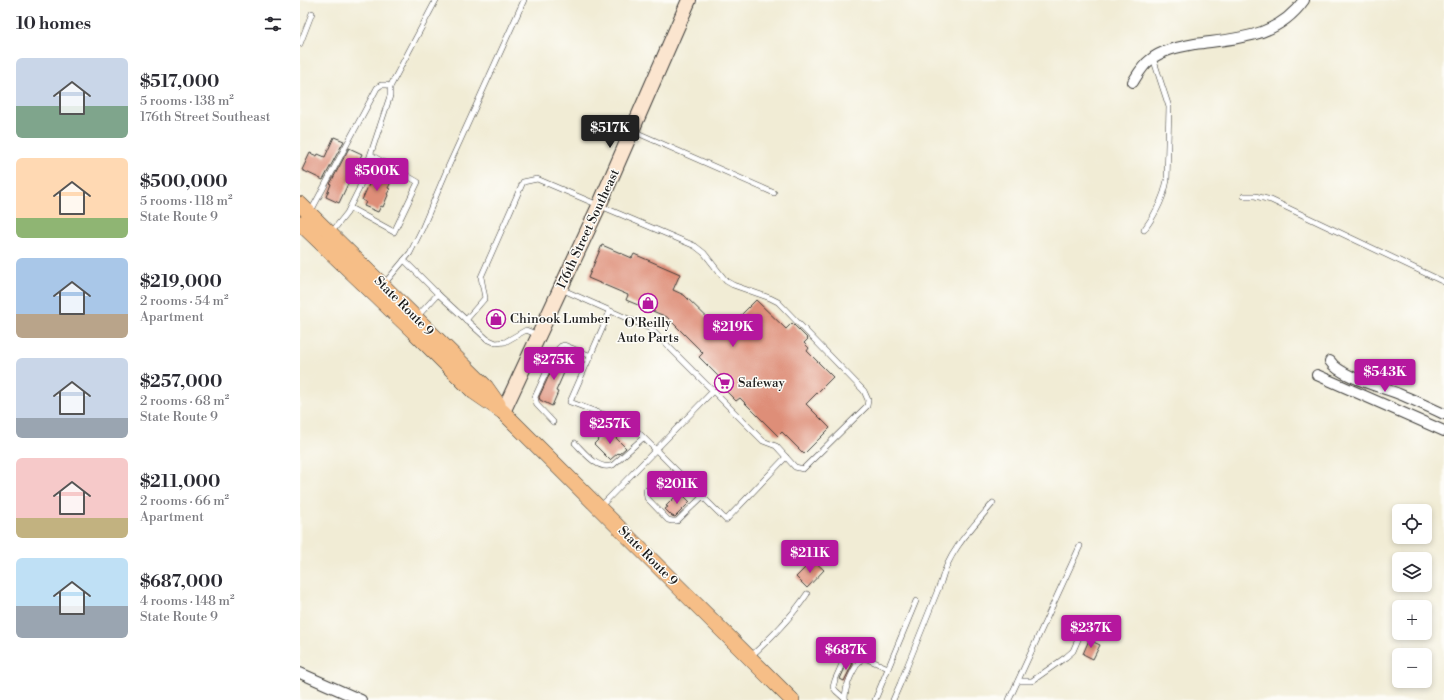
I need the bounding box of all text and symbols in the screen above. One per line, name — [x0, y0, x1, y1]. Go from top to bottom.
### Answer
text: 10 homes — [16, 13, 91, 35]
icon: filters — [262, 13, 284, 35]
text: $517,000 — [140, 71, 219, 93]
icon: home — [48, 74, 96, 122]
text: 5 rooms · 138 m² — [140, 93, 234, 109]
text: 176th Street Southeast — [140, 109, 270, 125]
pin: $517K — [582, 115, 638, 149]
text: $517K — [590, 120, 630, 136]
pin: $500K — [349, 158, 405, 192]
text: $500K — [354, 163, 400, 179]
street label: 176th Street Southeast — [553, 166, 623, 291]
text: $500,000 — [140, 171, 228, 193]
icon: home — [48, 174, 96, 222]
text: 5 rooms · 118 m² — [140, 193, 232, 209]
text: State Route 9 — [140, 209, 218, 225]
text: $219,000 — [140, 271, 222, 293]
street label: State Route 9 — [371, 273, 437, 339]
icon: home — [48, 274, 96, 322]
shop icon: O'Reilly Auto Parts — [637, 292, 659, 314]
text: 2 rooms · 54 m² — [140, 293, 229, 309]
shop icon: Chinook Lumber — [485, 308, 507, 330]
text: Apartment — [140, 309, 204, 325]
place label: Chinook Lumber — [510, 311, 610, 327]
pin: $219K — [705, 314, 761, 348]
place label: O'Reilly Auto Parts — [616, 315, 679, 346]
text: $219K — [713, 319, 753, 335]
pin: $275K — [526, 347, 582, 381]
text: $275K — [533, 352, 575, 368]
pin: $543K — [1357, 359, 1413, 393]
text: $543K — [1363, 364, 1407, 380]
text: $257,000 — [140, 371, 222, 393]
supermarket icon: Safeway — [713, 372, 735, 394]
icon: home — [48, 374, 96, 422]
place label: Safeway — [738, 375, 786, 391]
text: 2 rooms · 68 m² — [140, 393, 229, 409]
text: State Route 9 — [140, 409, 218, 425]
pin: $257K — [582, 411, 638, 445]
text: $257K — [589, 416, 631, 432]
text: $211,000 — [140, 471, 220, 493]
pin: $201K — [649, 471, 705, 505]
icon: home — [48, 474, 96, 522]
text: $201K — [656, 476, 698, 492]
text: 2 rooms · 66 m² — [140, 493, 229, 509]
map controls — [1392, 504, 1432, 688]
button: locate — [1392, 504, 1432, 544]
text: Apartment — [140, 509, 204, 525]
street label: State Route 9 — [615, 523, 681, 589]
pin: $211K — [782, 540, 838, 574]
text: $211K — [790, 545, 830, 561]
button: layers — [1392, 552, 1432, 592]
text: $687,000 — [140, 571, 223, 593]
icon: home — [48, 574, 96, 622]
text: 4 rooms · 148 m² — [140, 593, 234, 609]
button: + — [1392, 600, 1432, 640]
text: State Route 9 — [140, 609, 218, 625]
pin: $237K — [1063, 615, 1119, 649]
text: $237K — [1070, 620, 1112, 636]
pin: $687K — [818, 637, 874, 671]
text: $687K — [825, 642, 867, 658]
button: − — [1392, 648, 1432, 688]

